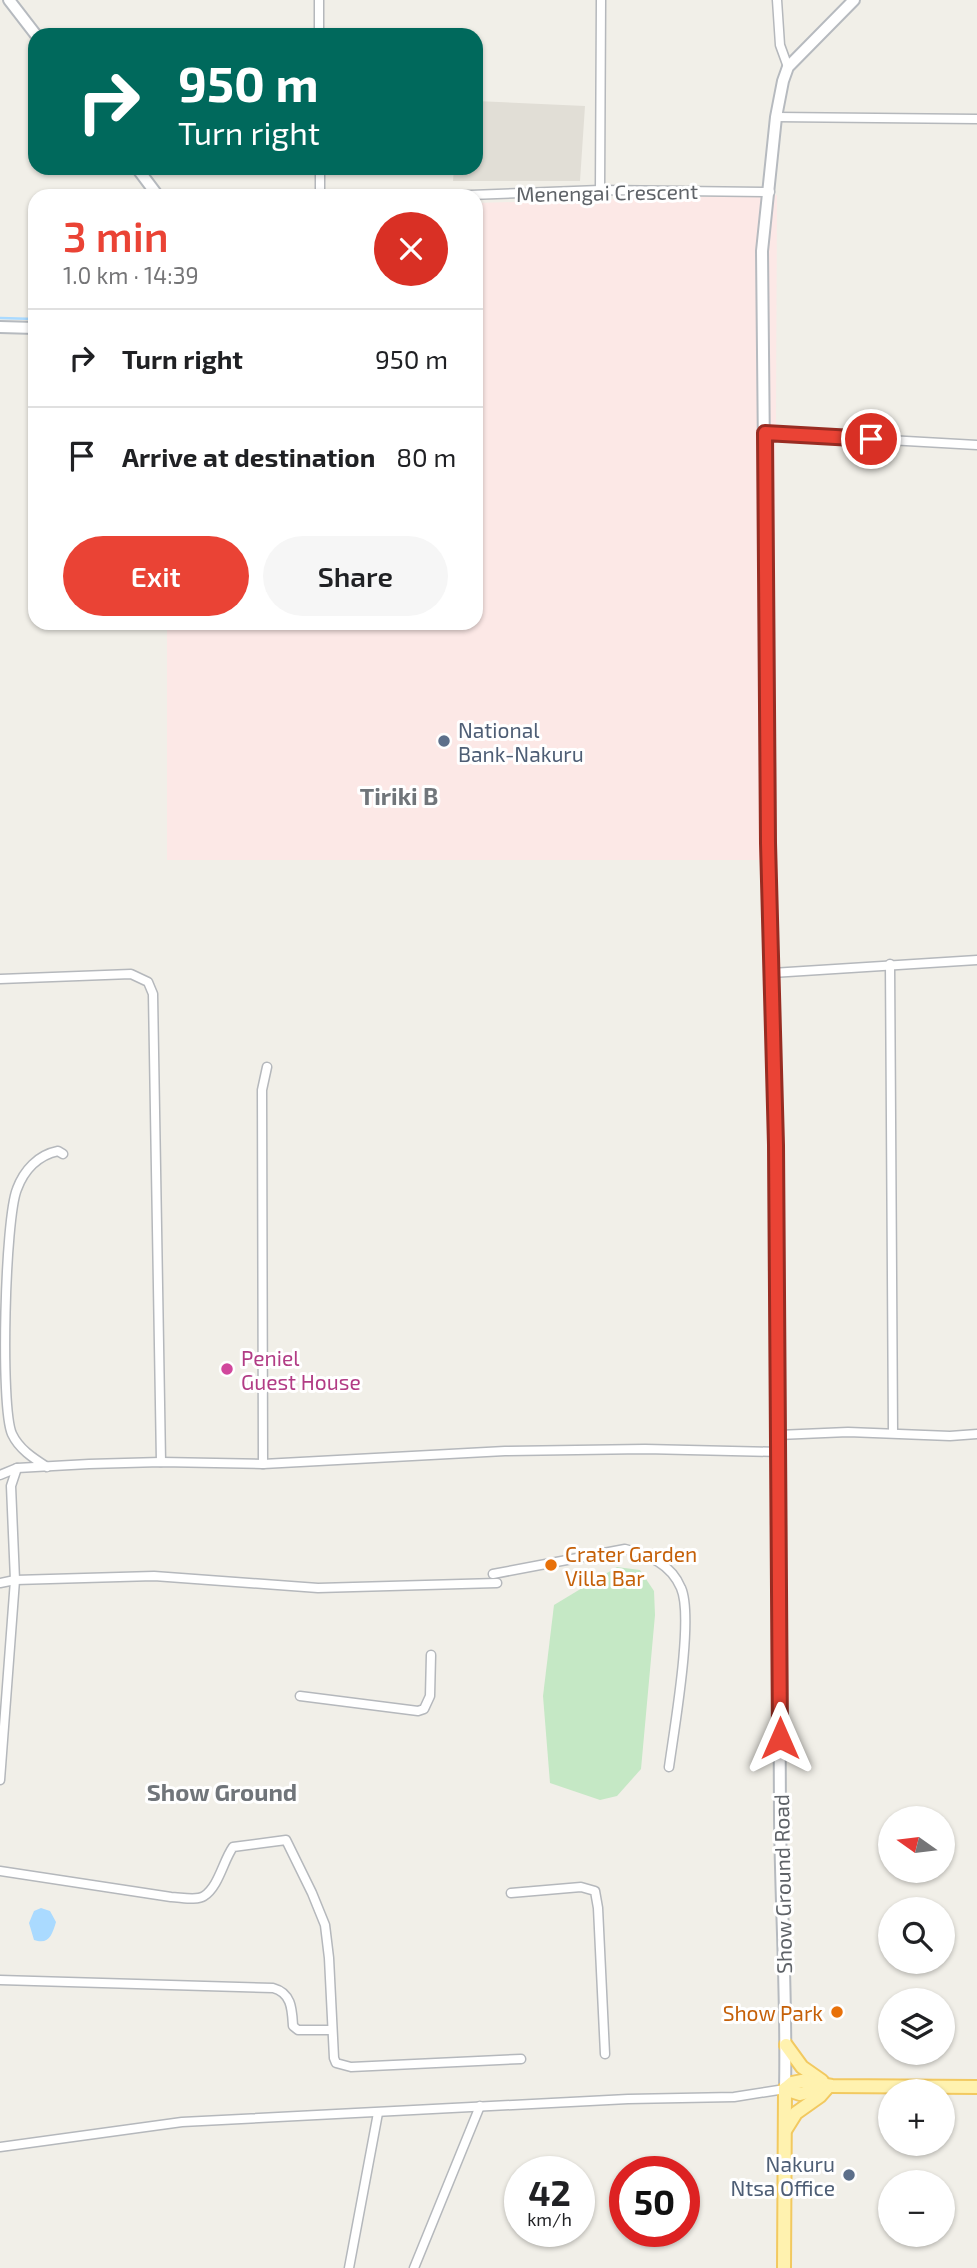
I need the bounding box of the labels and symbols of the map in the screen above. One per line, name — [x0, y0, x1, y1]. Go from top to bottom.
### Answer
street label: Menengai Crescent — [516, 178, 698, 206]
pin — [841, 409, 901, 469]
place label: National Bank-Nakuru — [458, 717, 584, 766]
marker: National Bank-Nakuru — [436, 733, 452, 749]
district label: Tiriki B — [360, 781, 438, 810]
place label: Peniel Guest House — [241, 1345, 361, 1394]
marker: Peniel Guest House — [219, 1361, 235, 1377]
place label: Crater Garden Villa Bar — [565, 1541, 697, 1590]
marker: Crater Garden Villa Bar — [543, 1557, 559, 1573]
position arrow — [743, 1701, 817, 1775]
district label: Show Ground — [147, 1777, 297, 1806]
street label: Show Ground Road — [768, 1794, 796, 1974]
north arrow — [878, 1806, 956, 1883]
place label: Show Park — [723, 2000, 823, 2025]
marker: Show Park — [829, 2004, 845, 2020]
place label: Nakuru Ntsa Office — [730, 2151, 835, 2200]
speed limit sign: 50 — [609, 2156, 700, 2247]
marker: Nakuru Ntsa Office — [841, 2167, 857, 2183]

